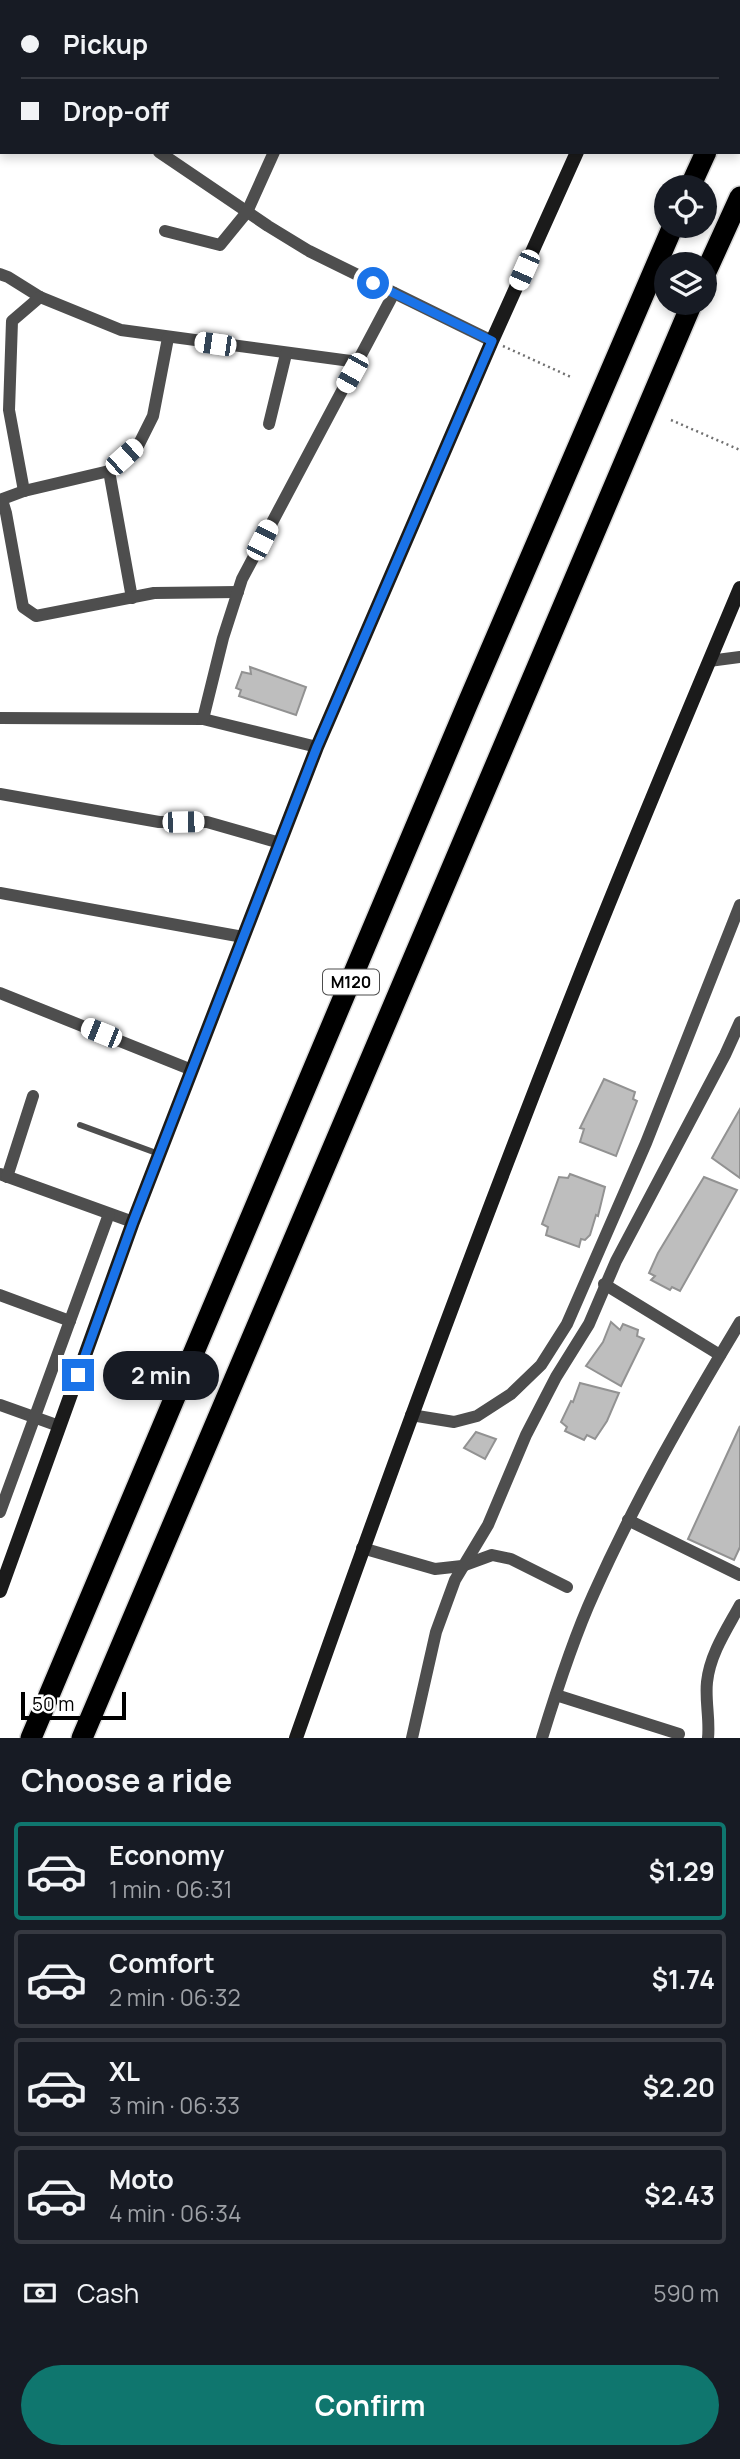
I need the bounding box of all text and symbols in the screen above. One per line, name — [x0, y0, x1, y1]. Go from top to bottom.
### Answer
text: Pickup — [63, 26, 148, 62]
text: Drop-off — [63, 93, 169, 129]
map controls — [654, 175, 717, 315]
button: locate — [654, 175, 717, 238]
car — [506, 247, 543, 293]
button: layers — [654, 252, 717, 315]
route start — [357, 267, 389, 299]
car — [193, 331, 238, 357]
car — [333, 350, 372, 396]
car — [102, 435, 147, 479]
car — [244, 517, 281, 563]
car — [162, 811, 205, 833]
road number: M120 — [323, 970, 379, 994]
car — [78, 1015, 125, 1051]
callout: 2 min — [102, 1350, 218, 1400]
route end — [62, 1359, 94, 1391]
text: 2 min — [131, 1359, 191, 1391]
scale bar — [21, 1689, 126, 1721]
text: 50 m — [32, 1691, 74, 1717]
text: Choose a ride — [21, 1758, 232, 1802]
text: Economy — [109, 1837, 224, 1873]
icon: car — [25, 1840, 88, 1903]
text: $1.29 — [649, 1853, 715, 1889]
text: 1 min · 06:31 — [109, 1873, 232, 1905]
text: Comfort — [109, 1945, 215, 1981]
icon: car — [25, 1948, 88, 2011]
text: $1.74 — [652, 1961, 715, 1997]
text: 2 min · 06:32 — [109, 1981, 241, 2013]
text: XL — [109, 2053, 140, 2089]
icon: car — [25, 2056, 88, 2119]
text: $2.20 — [643, 2069, 715, 2105]
text: 3 min · 06:33 — [109, 2089, 240, 2121]
text: Moto — [109, 2161, 174, 2197]
icon: car — [25, 2164, 88, 2227]
text: $2.43 — [644, 2177, 715, 2213]
text: 4 min · 06:34 — [109, 2197, 242, 2229]
icon: cash — [21, 2274, 59, 2312]
text: Cash — [77, 2275, 139, 2311]
text: 590 m — [653, 2277, 719, 2309]
button: Confirm — [21, 2365, 719, 2445]

